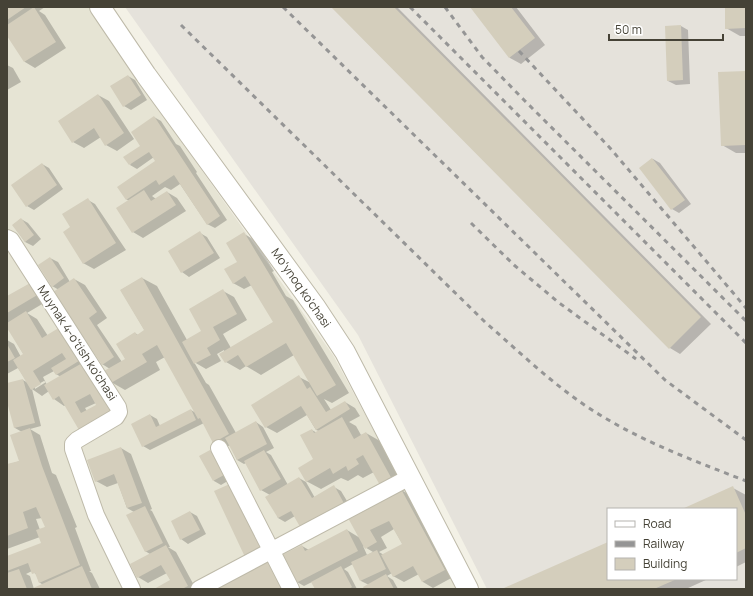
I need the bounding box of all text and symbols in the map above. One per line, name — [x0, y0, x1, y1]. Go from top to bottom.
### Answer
scale bar — [609, 16, 723, 42]
text: 50 m — [615, 21, 642, 38]
street label: Moʻynoq ko'chasi — [268, 244, 335, 331]
street label: Muynak 4-o'tish ko'chasi — [34, 282, 121, 404]
legend — [607, 508, 737, 580]
text: Road — [643, 515, 671, 532]
text: Railway — [643, 535, 685, 552]
text: Building — [643, 555, 687, 572]

